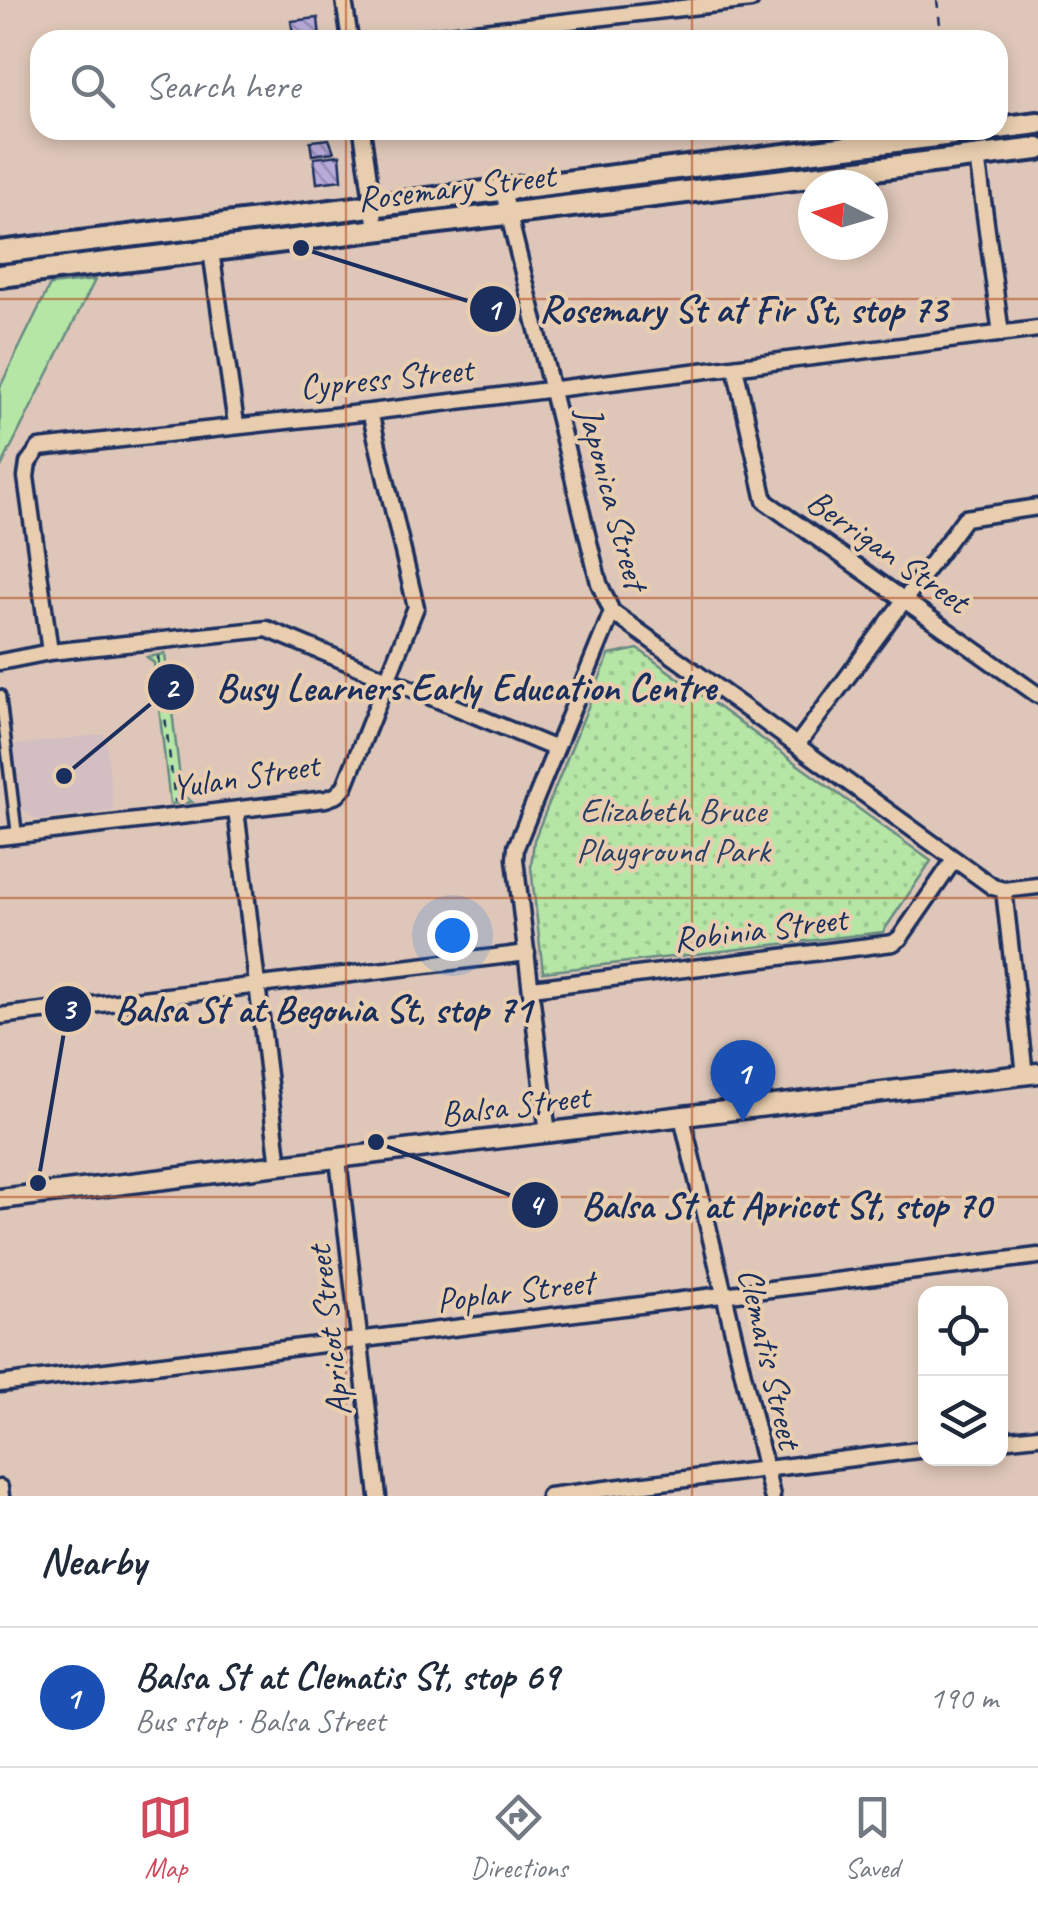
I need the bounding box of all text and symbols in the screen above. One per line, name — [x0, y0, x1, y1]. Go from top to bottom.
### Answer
search box — [30, 30, 1008, 140]
icon: search — [65, 58, 120, 113]
text: Search here — [145, 62, 300, 109]
street label: Rosemary Street — [355, 152, 561, 221]
north arrow — [798, 170, 888, 260]
callout: Rosemary St at Fir St, stop 73 — [468, 275, 968, 343]
text: Rosemary St at Fir St, stop 73 — [539, 286, 951, 333]
text: 1 — [486, 290, 503, 328]
street label: Cypress Street — [297, 346, 478, 409]
street label: Japonica Street — [567, 400, 660, 598]
street label: Berrigan Street — [798, 479, 981, 625]
callout: Busy Learners Early Education Centre — [146, 653, 736, 721]
text: Busy Learners Early Education Centre — [216, 664, 719, 711]
text: 2 — [164, 669, 180, 707]
street label: Yulan Street — [168, 742, 325, 810]
park label: Elizabeth Bruce Playground Park — [576, 788, 772, 873]
street label: Robinia Street — [671, 896, 853, 962]
your location — [427, 910, 478, 961]
callout: Balsa St at Begonia St, stop 71 — [43, 975, 552, 1043]
text: Balsa St at Begonia St, stop 71 — [114, 986, 535, 1033]
text: 3 — [61, 990, 77, 1028]
pin: 1 — [710, 1040, 776, 1122]
street label: Balsa Street — [438, 1073, 595, 1136]
callout: Balsa St at Apricot St, stop 70 — [510, 1171, 1013, 1239]
text: Balsa St at Apricot St, stop 70 — [581, 1182, 995, 1229]
text: 4 — [528, 1186, 545, 1224]
street label: Apricot Street — [296, 1240, 362, 1419]
street label: Poplar Street — [434, 1259, 601, 1323]
street label: Clematis Street — [727, 1264, 813, 1456]
map controls — [918, 1286, 1008, 1466]
button: locate — [918, 1286, 1008, 1376]
button: layers — [918, 1376, 1008, 1466]
text: Nearby — [40, 1535, 146, 1588]
text: Balsa St at Clematis St, stop 69 — [135, 1653, 559, 1700]
text: 1 — [65, 1677, 80, 1718]
text: 190 m — [929, 1677, 998, 1718]
text: Bus stop · Balsa Street — [135, 1700, 385, 1741]
tab: Map — [138, 1790, 193, 1885]
tab: Directions — [470, 1790, 568, 1885]
tab: Saved — [845, 1790, 900, 1885]

